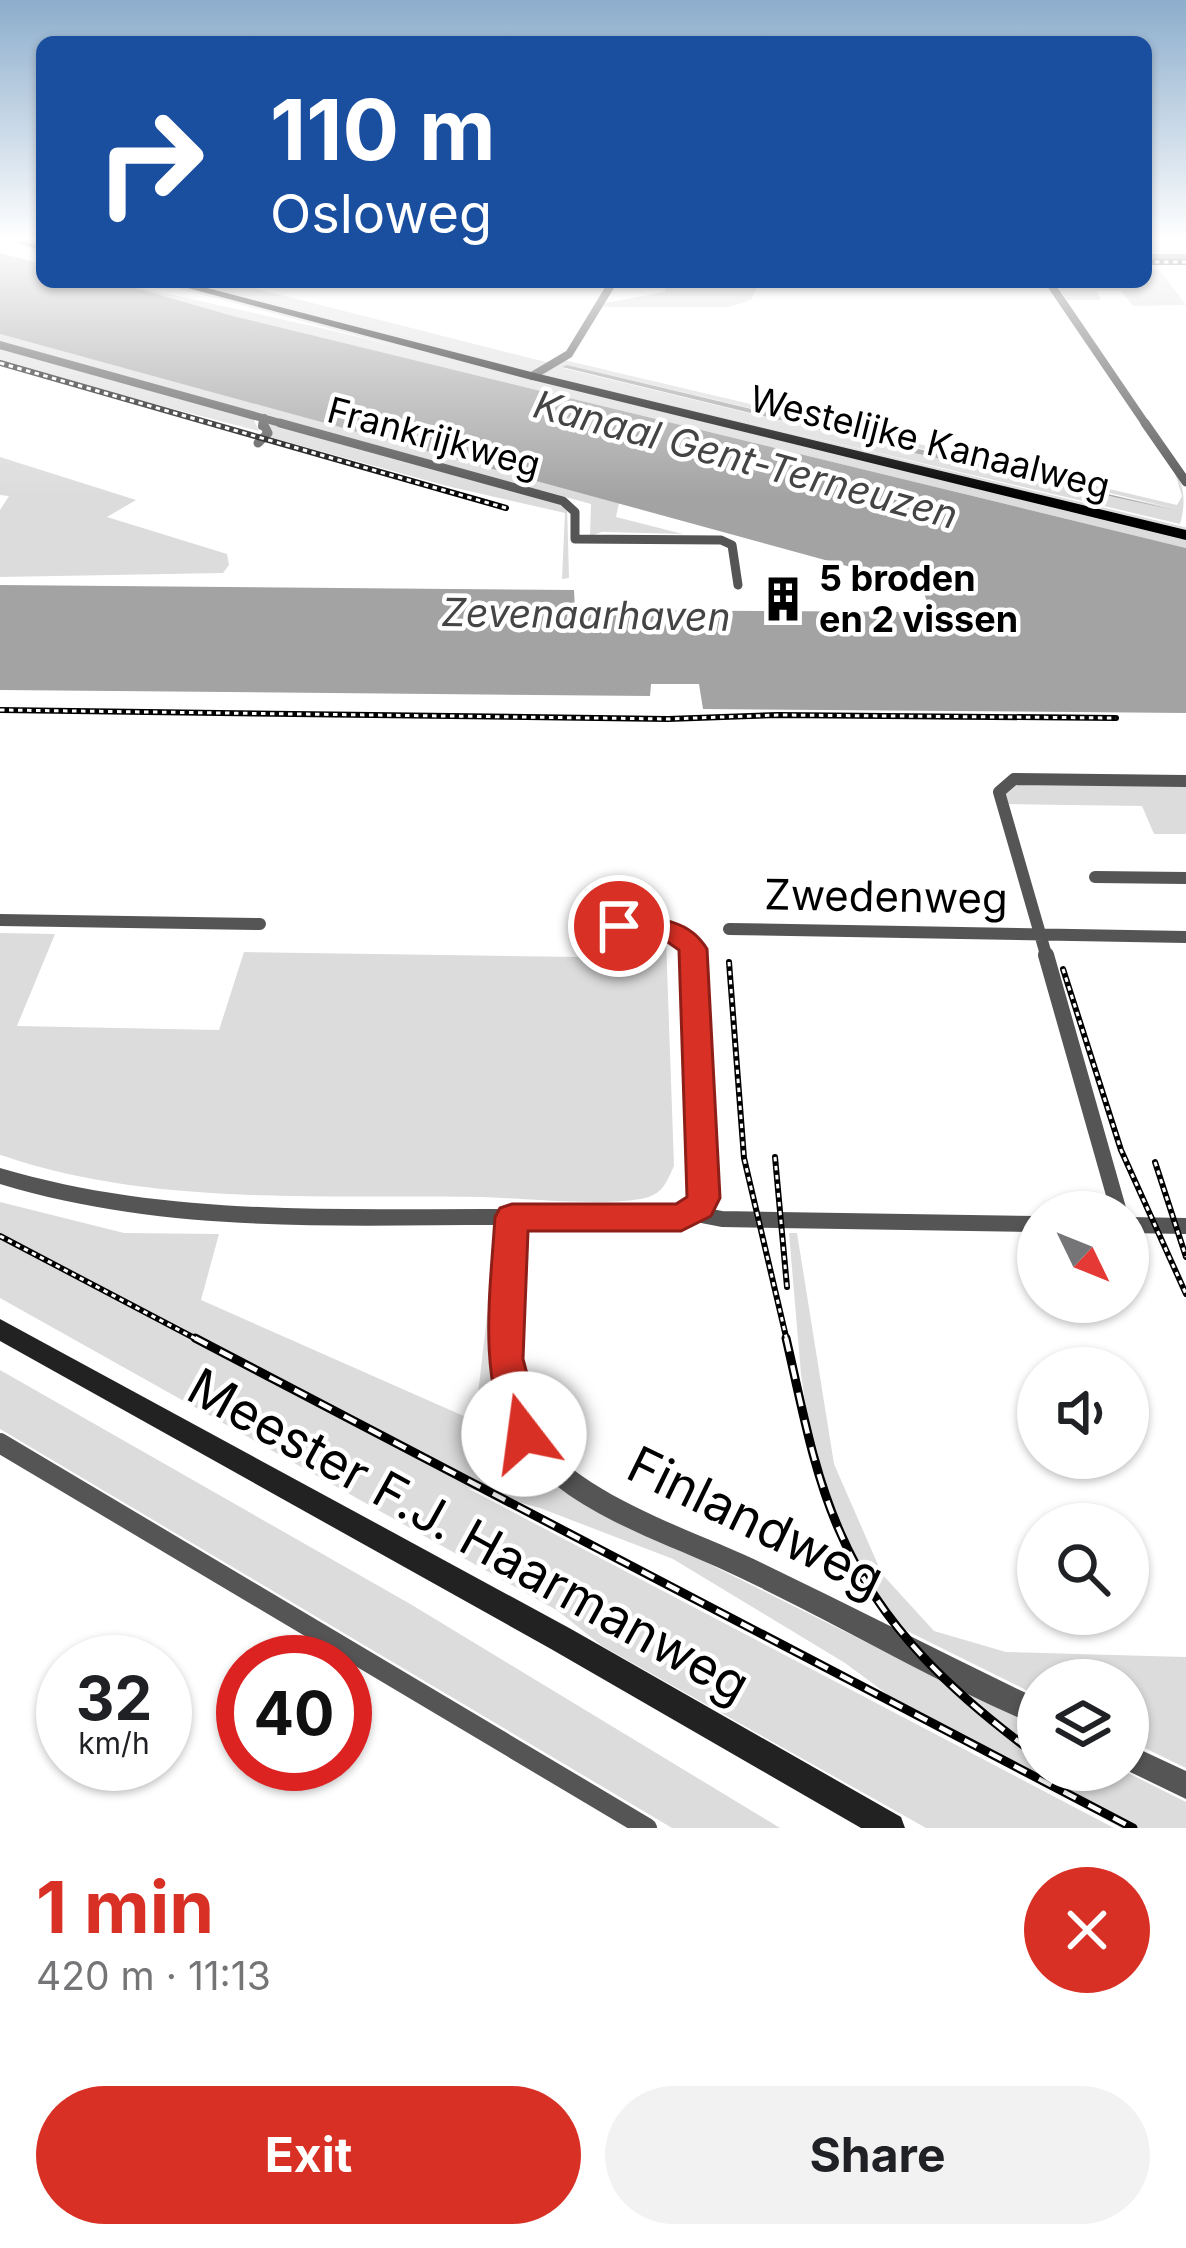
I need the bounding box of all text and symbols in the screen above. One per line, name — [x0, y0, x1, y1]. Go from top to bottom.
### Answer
text: 110 m — [270, 79, 496, 180]
icon: right — [72, 84, 228, 240]
text: Osloweg — [270, 181, 492, 246]
street label: Westelijke Kanaalweg — [746, 376, 1114, 508]
water label: Kanaal Gent-Terneuzen — [529, 380, 963, 538]
street label: Frankrijkweg — [323, 388, 545, 486]
place label: 5 broden en 2 vissen — [819, 556, 1018, 641]
building icon: 5 broden en 2 vissen — [758, 574, 808, 624]
water label: Zevenaarhaven — [441, 588, 731, 640]
street label: Zwedenweg — [764, 868, 1008, 924]
pin — [568, 875, 670, 977]
icon: arrive — [586, 893, 652, 959]
north arrow — [1017, 1191, 1149, 1323]
map controls — [1017, 1191, 1149, 1791]
button: sound — [1017, 1347, 1149, 1479]
street label: Meester F.J. Haarmanweg — [178, 1355, 760, 1715]
position arrow — [461, 1371, 587, 1497]
street label: Finlandweg — [618, 1433, 894, 1609]
button: search — [1017, 1503, 1149, 1635]
speed limit sign: 40 — [216, 1635, 372, 1791]
button: layers — [1017, 1659, 1149, 1791]
text: 32 — [76, 1662, 152, 1734]
text: km/h — [78, 1725, 150, 1761]
text: 1 min — [36, 1863, 214, 1950]
button: close — [1024, 1867, 1150, 1993]
text: 420 m · 11:13 — [36, 1952, 271, 1999]
button: Exit — [36, 2086, 581, 2224]
button: Share — [605, 2086, 1150, 2224]

